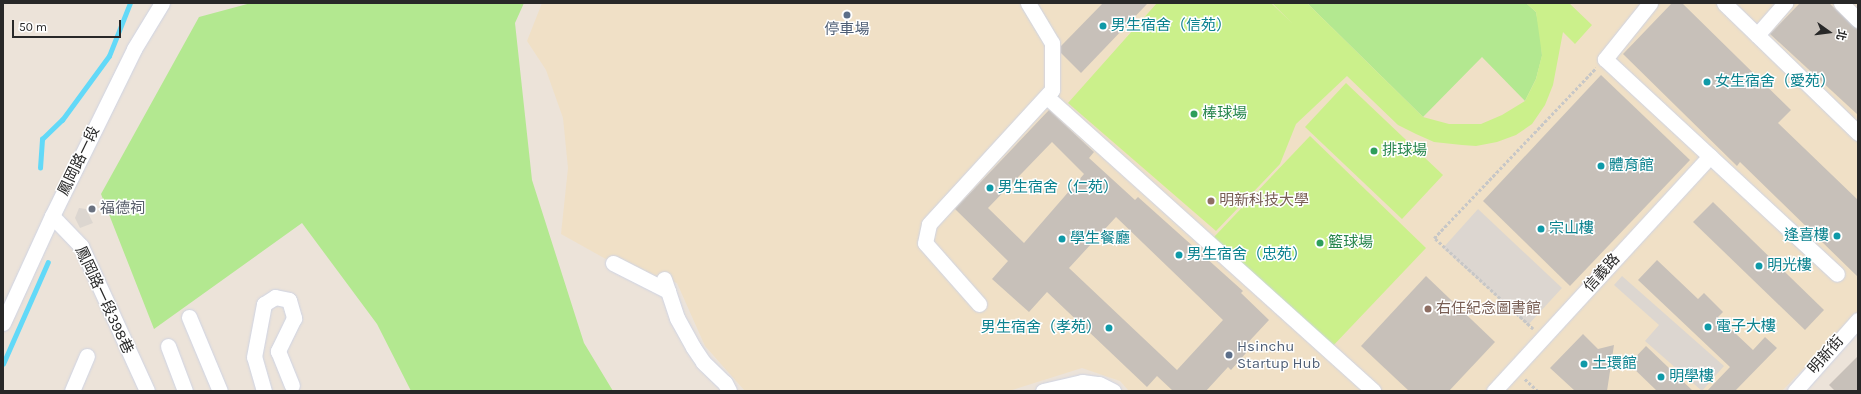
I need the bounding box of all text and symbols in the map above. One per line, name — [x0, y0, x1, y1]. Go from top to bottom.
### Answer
marker: 停車場 — [842, 10, 852, 20]
scale bar — [14, 12, 123, 38]
north arrow — [1809, 12, 1849, 52]
place label: 男生宿舍（信苑） — [1111, 17, 1231, 35]
text: 50 m — [19, 20, 47, 34]
place label: 停車場 — [825, 21, 869, 39]
marker: 男生宿舍（信苑） — [1098, 21, 1108, 31]
text: 北 — [1833, 28, 1849, 42]
place label: 女生宿舍（愛苑） — [1715, 73, 1835, 91]
marker: 女生宿舍（愛苑） — [1702, 77, 1712, 87]
place label: 棒球場 — [1202, 105, 1247, 123]
marker: 棒球場 — [1189, 109, 1199, 119]
street label: 鳳岡路一段 — [54, 123, 104, 199]
place label: 排球場 — [1382, 142, 1427, 160]
marker: 排球場 — [1369, 146, 1379, 156]
place label: 體育館 — [1609, 157, 1654, 175]
marker: 體育館 — [1596, 161, 1606, 171]
place label: 男生宿舍（仁苑） — [998, 179, 1118, 197]
marker: 男生宿舍（仁苑） — [985, 183, 995, 193]
place label: 明新科技大學 — [1219, 192, 1309, 210]
marker: 明新科技大學 — [1206, 196, 1216, 206]
place label: 福德祠 — [100, 200, 145, 218]
marker: 福德祠 — [87, 204, 97, 214]
place label: 宗山樓 — [1549, 220, 1594, 238]
marker: 宗山樓 — [1536, 224, 1546, 234]
place label: 逢喜樓 — [1784, 227, 1829, 245]
place label: 學生餐廳 — [1070, 230, 1130, 248]
marker: 逢喜樓 — [1832, 231, 1842, 241]
marker: 學生餐廳 — [1057, 234, 1067, 244]
place label: 籃球場 — [1328, 234, 1373, 252]
marker: 籃球場 — [1315, 238, 1325, 248]
street label: 鳳岡路一段398巷 — [71, 243, 137, 357]
place label: 男生宿舍（忠苑） — [1187, 246, 1307, 264]
marker: 男生宿舍（忠苑） — [1174, 250, 1184, 260]
street label: 信義路 — [1580, 250, 1624, 296]
place label: 明光樓 — [1767, 257, 1812, 275]
marker: 明光樓 — [1754, 261, 1764, 271]
place label: 右任紀念圖書館 — [1436, 300, 1541, 318]
marker: 右任紀念圖書館 — [1423, 304, 1433, 314]
place label: 電子大樓 — [1716, 318, 1776, 336]
place label: 男生宿舍（孝苑） — [981, 319, 1101, 337]
marker: 電子大樓 — [1703, 322, 1713, 332]
marker: 男生宿舍（孝苑） — [1104, 323, 1114, 333]
street label: 明新街 — [1804, 332, 1848, 378]
place label: Hsinchu Startup Hub — [1237, 337, 1320, 372]
marker: Hsinchu Startup Hub — [1224, 350, 1234, 360]
place label: 土環館 — [1592, 355, 1637, 373]
marker: 土環館 — [1579, 359, 1589, 369]
place label: 明學樓 — [1669, 368, 1714, 386]
marker: 明學樓 — [1656, 372, 1666, 382]

